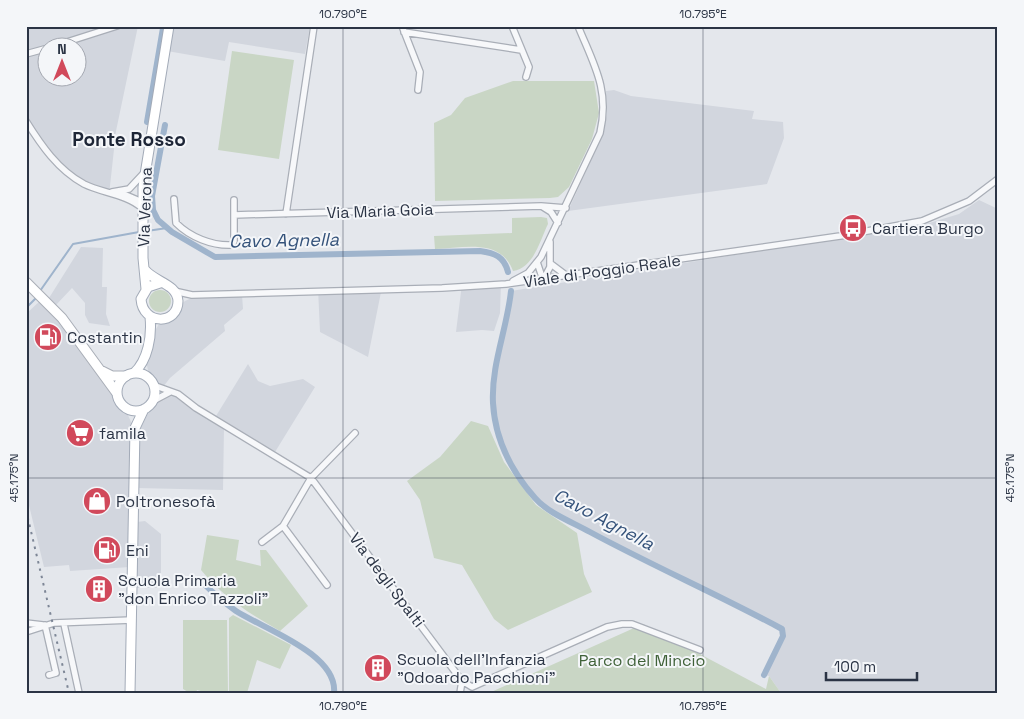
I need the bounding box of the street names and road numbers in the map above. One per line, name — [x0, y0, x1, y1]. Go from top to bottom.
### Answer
street label: Via Verona — [133, 166, 157, 248]
street label: Via Maria Goia — [326, 199, 434, 223]
street label: Viale di Poggio Reale — [522, 250, 682, 292]
street label: Via degli Spalti — [344, 528, 430, 632]

